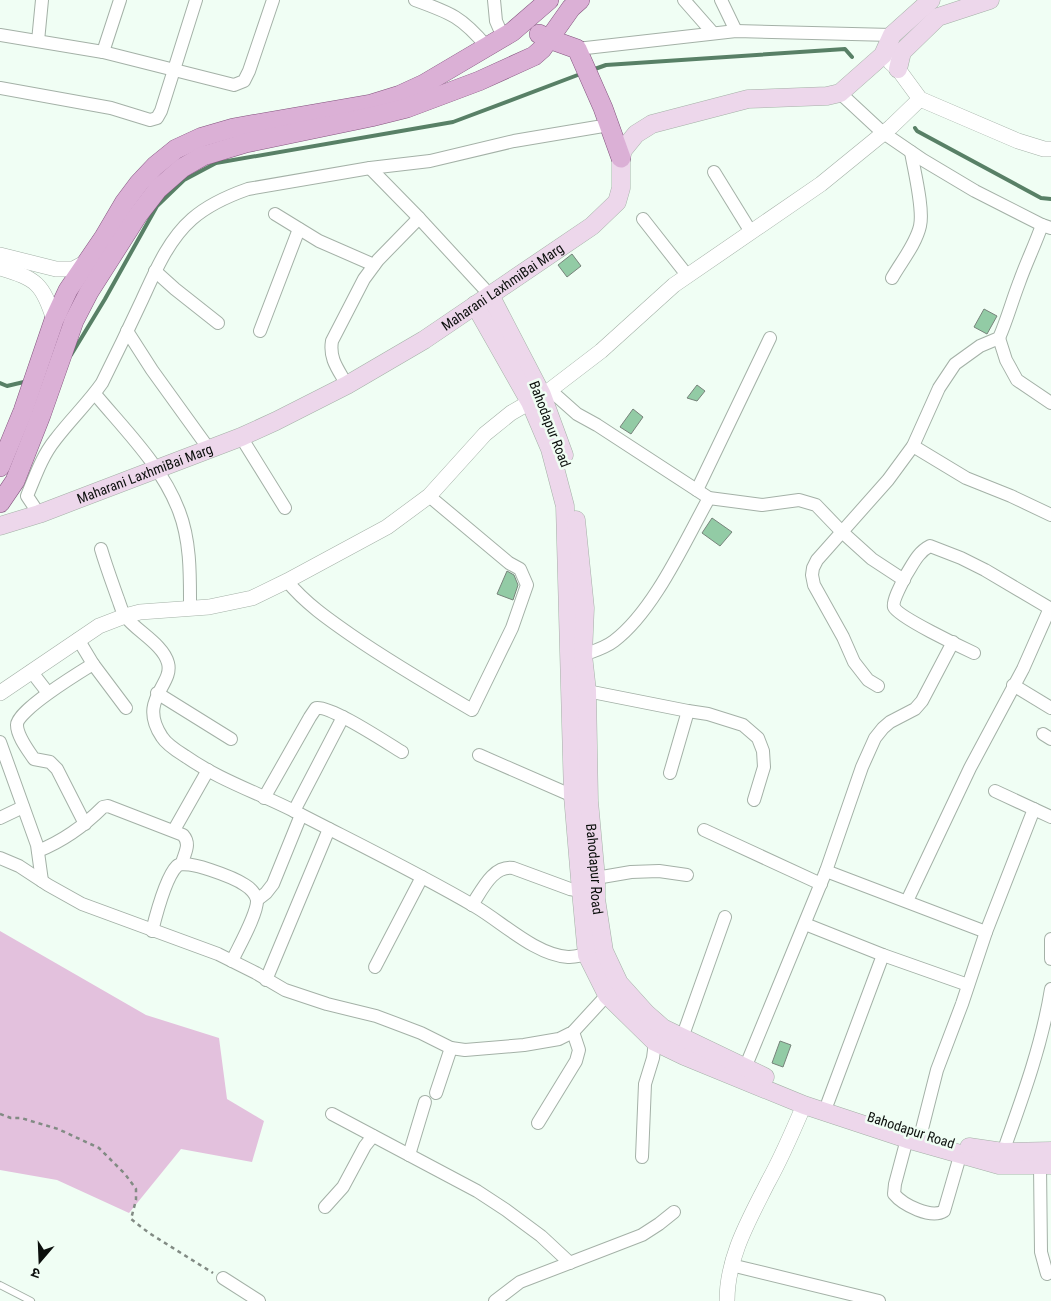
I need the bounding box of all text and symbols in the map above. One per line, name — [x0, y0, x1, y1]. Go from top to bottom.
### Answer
street label: Maharani LaxhmiBai Marg — [438, 240, 566, 334]
street label: Bahodapur Road — [526, 379, 574, 469]
street label: Maharani LaxhmiBai Marg — [75, 441, 215, 507]
street label: Bahodapur Road — [583, 823, 606, 916]
street label: Bahodapur Road — [865, 1108, 957, 1152]
north arrow — [15, 1236, 65, 1286]
text: उ — [29, 1264, 42, 1282]

